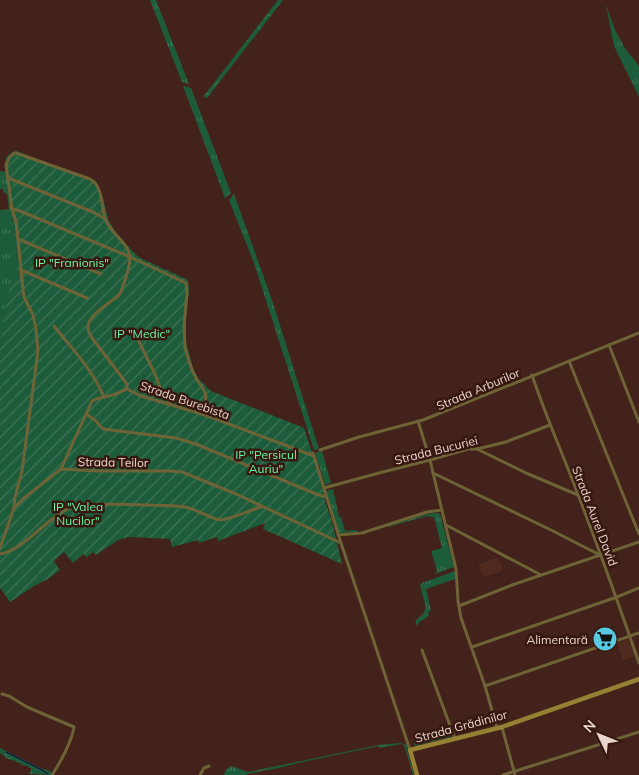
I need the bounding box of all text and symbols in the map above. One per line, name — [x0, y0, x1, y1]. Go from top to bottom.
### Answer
park label: IP "Franionis" — [35, 255, 109, 270]
park label: IP "Medic" — [114, 326, 170, 341]
street label: Strada Arburilor — [434, 364, 523, 413]
street label: Strada Burebista — [138, 378, 232, 422]
street label: Strada Bucuriei — [393, 432, 479, 468]
park label: IP "Persicul Auriu" — [235, 447, 297, 476]
street label: Strada Teilor — [78, 454, 149, 470]
street label: Strada Aurel David — [569, 464, 621, 568]
park label: IP "Valea Nucilor" — [53, 499, 103, 528]
supermarket icon: Alimentară — [592, 626, 618, 652]
place label: Alimentară — [526, 632, 588, 647]
street label: Strada Grădinilor — [413, 706, 509, 746]
north arrow — [574, 710, 624, 760]
text: N — [579, 716, 600, 736]

